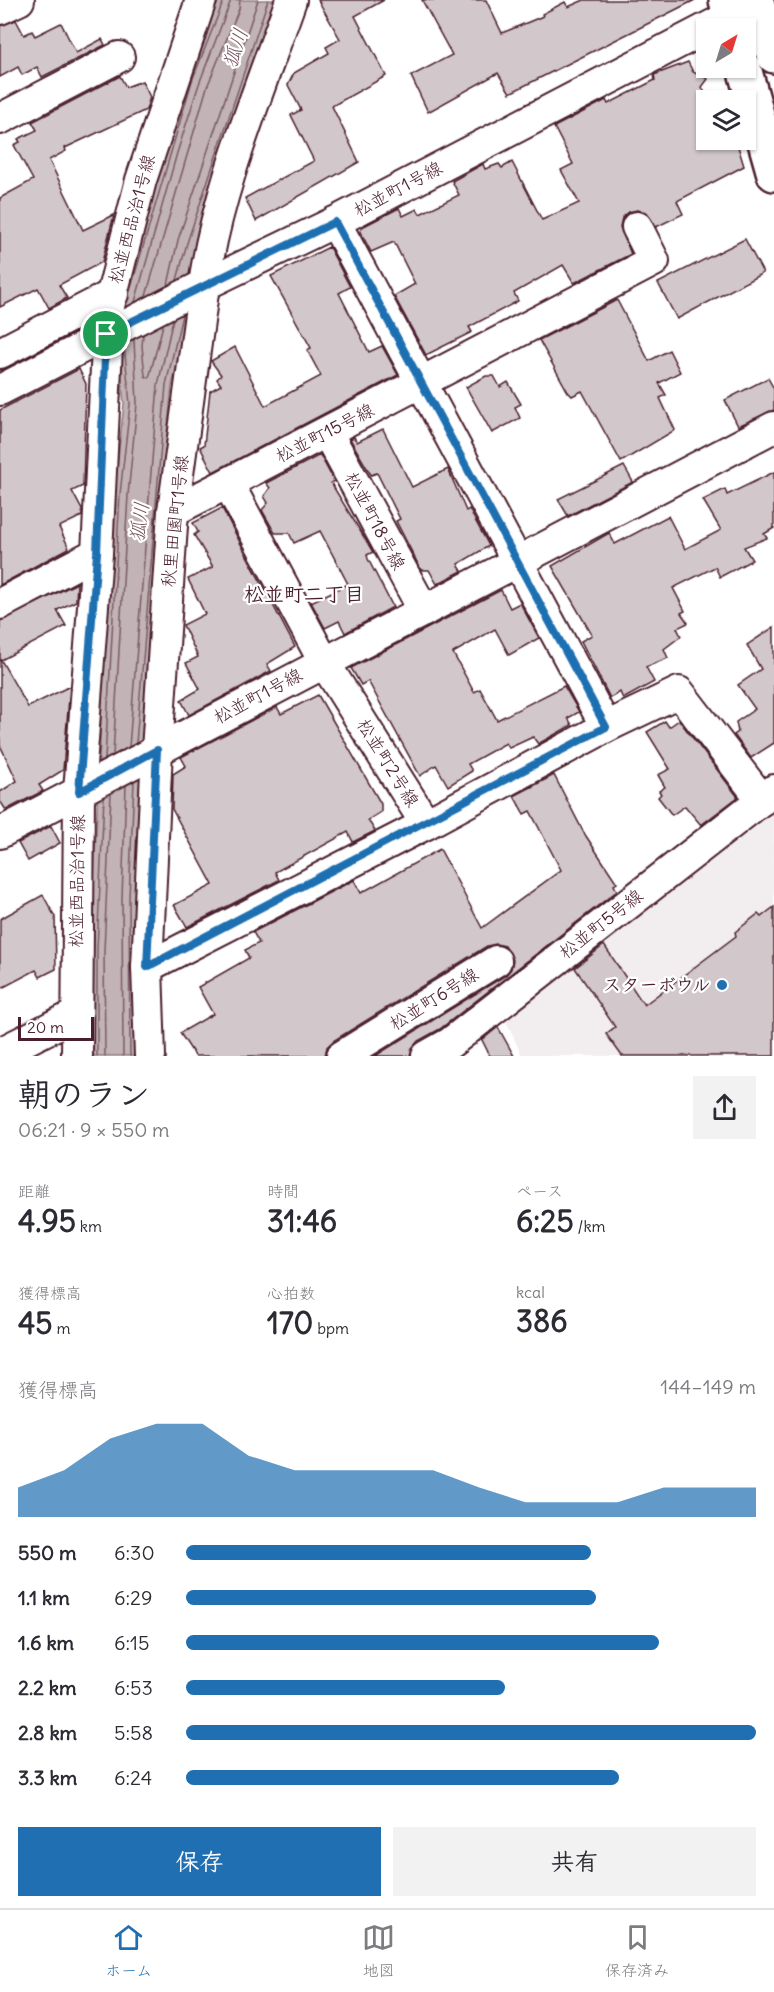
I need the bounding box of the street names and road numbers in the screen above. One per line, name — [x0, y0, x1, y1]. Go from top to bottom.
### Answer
street label: 松並西品治1号線 — [103, 152, 160, 286]
street label: 松並町1号線 — [349, 156, 446, 222]
street label: 松並町15号線 — [272, 398, 378, 467]
street label: 秋里田園町1号線 — [156, 454, 193, 588]
street label: 松並町18号線 — [340, 468, 411, 574]
street label: 松並町1号線 — [209, 663, 306, 729]
street label: 松並町2号線 — [352, 714, 425, 811]
street label: 松並西品治1号線 — [64, 814, 89, 948]
street label: 松並町5号線 — [554, 884, 647, 964]
street label: 松並町6号線 — [385, 962, 482, 1035]

